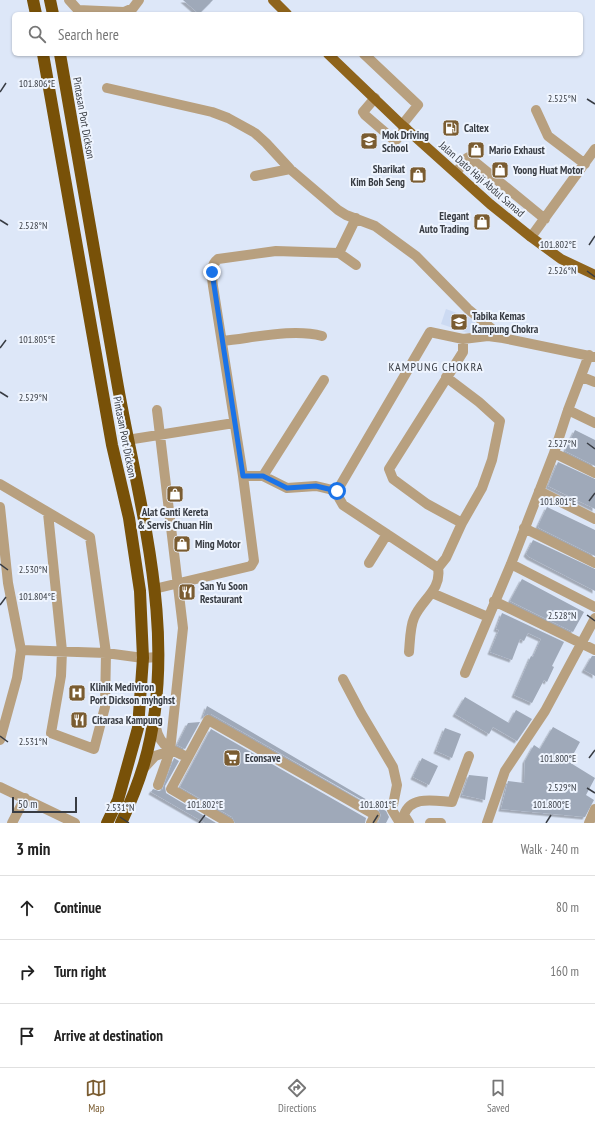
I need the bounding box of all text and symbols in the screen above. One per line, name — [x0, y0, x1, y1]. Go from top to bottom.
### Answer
search box — [12, 12, 583, 56]
icon: search — [26, 23, 48, 45]
text: Search here — [58, 25, 119, 44]
street label: Pintasan Port Dickson — [70, 76, 98, 160]
text: 101.806°E — [19, 77, 55, 90]
text: 2.525°N — [548, 92, 576, 105]
fuel station icon: Caltex — [441, 118, 461, 138]
place label: Caltex — [464, 121, 489, 135]
place label: Mok Driving School — [382, 128, 429, 155]
school or university icon: Mok Driving School — [359, 131, 379, 151]
street label: Jalan Dato Haji Abdul Samad — [436, 138, 528, 220]
shop icon: Mario Exhaust — [466, 140, 486, 160]
place label: Mario Exhaust — [489, 143, 545, 157]
shop icon: Yoong Huat Motor — [490, 160, 510, 180]
place label: Sharikat Kim Boh Seng — [350, 162, 406, 189]
place label: Yoong Huat Motor — [512, 163, 584, 177]
shop icon: Sharikat Kim Boh Seng — [408, 165, 428, 185]
place label: Elegant Auto Trading — [418, 209, 470, 236]
shop icon: Elegant Auto Trading — [472, 212, 492, 232]
text: 2.528°N — [19, 219, 47, 232]
text: 101.802°E — [540, 238, 576, 251]
route end — [203, 263, 221, 281]
text: 2.526°N — [548, 264, 576, 277]
place label: Tabika Kemas Kampung Chokra — [472, 309, 539, 336]
school or university icon: Tabika Kemas Kampung Chokra — [449, 312, 469, 332]
text: 101.805°E — [19, 333, 55, 346]
district label: KAMPUNG CHOKRA — [388, 359, 484, 374]
text: 2.529°N — [19, 391, 47, 404]
street label: Pintasan Port Dickson — [110, 395, 140, 479]
text: 2.527°N — [548, 437, 576, 450]
route start — [328, 482, 346, 500]
shop icon: Alat Ganti Kereta & Servis Chuan Hin — [165, 484, 185, 504]
text: 101.801°E — [540, 495, 576, 508]
place label: Alat Ganti Kereta & Servis Chuan Hin — [137, 505, 213, 532]
shop icon: Ming Motor — [172, 534, 192, 554]
place label: Ming Motor — [195, 537, 241, 551]
text: 2.530°N — [19, 563, 47, 576]
place label: San Yu Soon Restaurant — [200, 579, 248, 606]
restaurant icon: San Yu Soon Restaurant — [177, 582, 197, 602]
text: 101.804°E — [19, 590, 55, 603]
text: 2.528°N — [548, 609, 576, 622]
place label: Klinik Mediviron Port Dickson myhghst — [90, 680, 176, 707]
hospital icon: Klinik Mediviron Port Dickson myhghst — [67, 683, 87, 703]
restaurant icon: Citarasa Kampung — [69, 710, 89, 730]
place label: Citarasa Kampung — [92, 713, 163, 727]
text: 2.531°N — [19, 735, 47, 748]
supermarket icon: Econsave — [222, 748, 242, 768]
place label: Econsave — [245, 751, 281, 765]
text: 101.800°E — [540, 752, 576, 765]
text: 2.529°N — [548, 781, 576, 794]
scale bar — [12, 795, 77, 814]
text: 50 m — [18, 797, 37, 811]
text: 101.802°E — [187, 798, 223, 811]
text: 101.801°E — [360, 798, 396, 811]
text: 101.800°E — [533, 798, 569, 811]
text: 2.531°N — [106, 801, 134, 814]
text: 3 min — [16, 838, 50, 860]
text: Walk · 240 m — [521, 841, 579, 858]
icon: ahead — [16, 897, 38, 919]
text: Continue — [54, 898, 101, 917]
text: 80 m — [556, 899, 579, 916]
icon: right — [16, 961, 38, 983]
text: Turn right — [54, 962, 106, 981]
text: 160 m — [550, 963, 579, 980]
icon: arrive — [16, 1025, 38, 1047]
text: Arrive at destination — [54, 1026, 163, 1045]
tab: Map — [85, 1077, 107, 1115]
tab: Directions — [278, 1077, 316, 1115]
tab: Saved — [487, 1077, 510, 1115]

